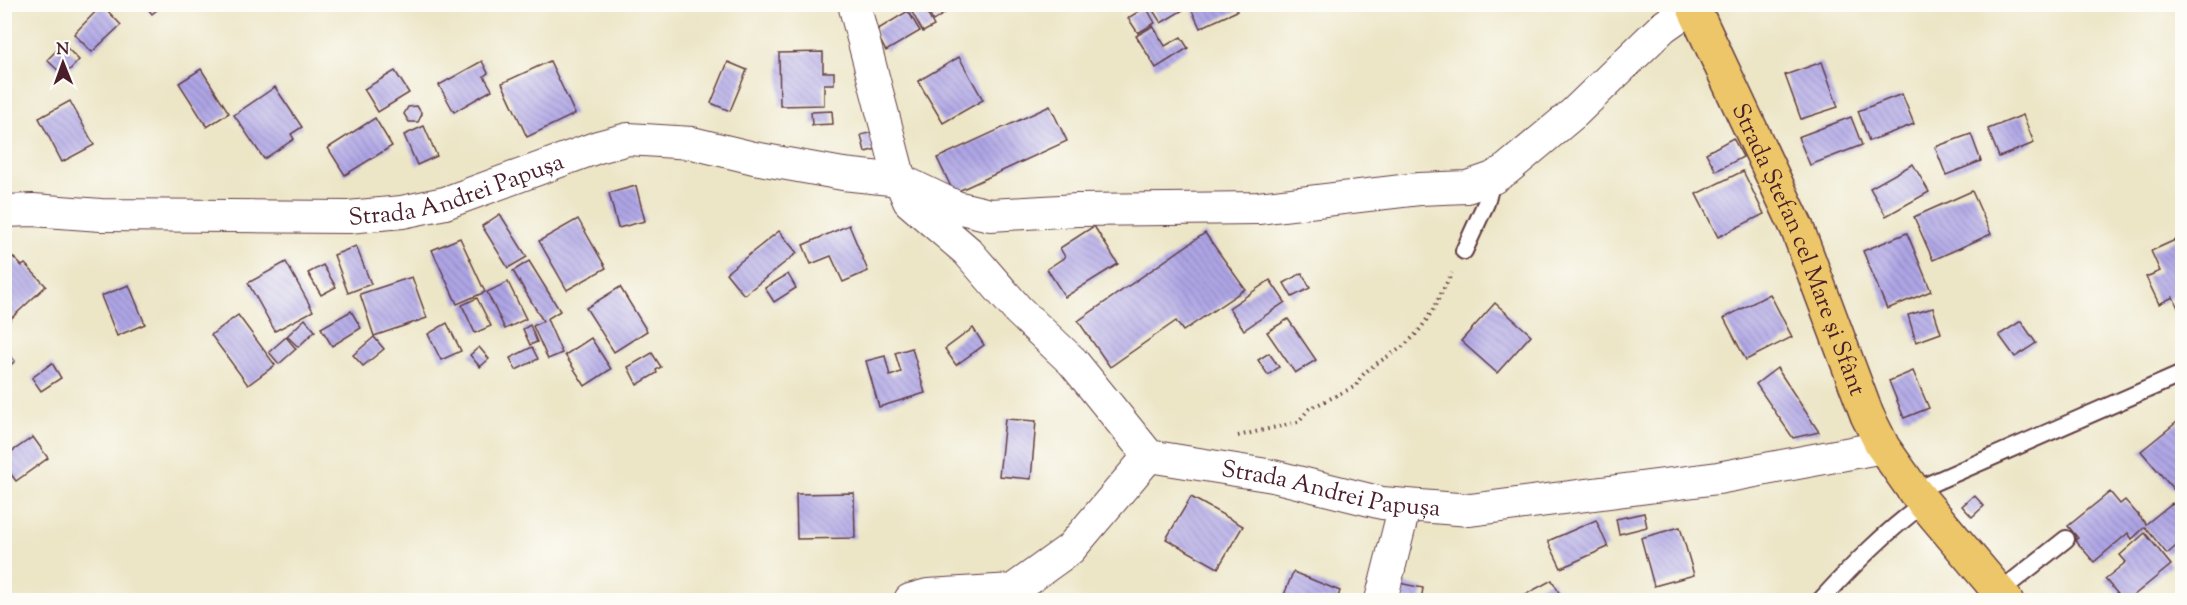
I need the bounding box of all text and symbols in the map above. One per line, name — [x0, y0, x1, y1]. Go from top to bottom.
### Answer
north arrow — [33, 33, 93, 93]
text: N — [56, 39, 70, 62]
street label: Strada Ștefan cel Mare și Sfânt — [1722, 98, 1873, 401]
street label: Strada Andrei Papușa — [347, 146, 569, 236]
street label: Strada Andrei Papușa — [1219, 453, 1442, 527]

